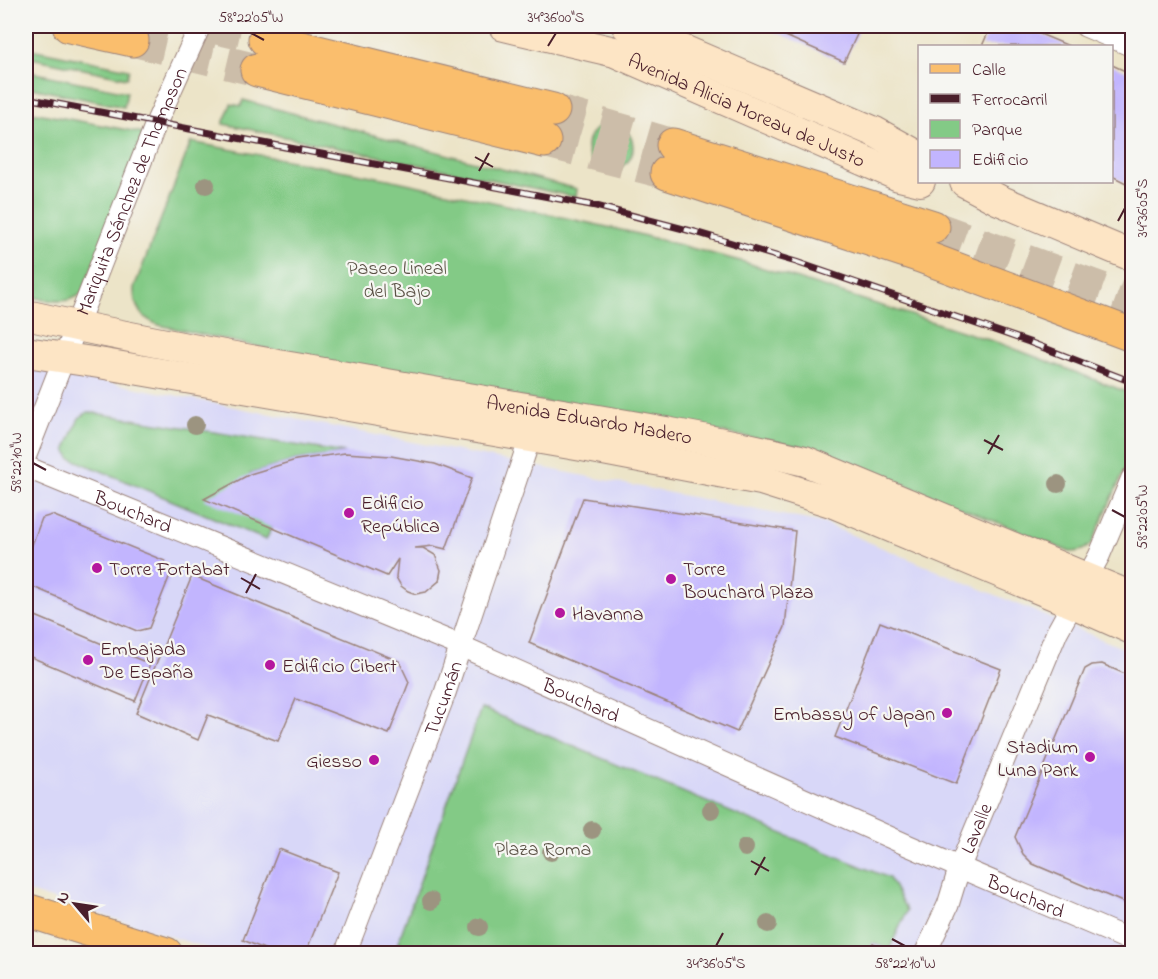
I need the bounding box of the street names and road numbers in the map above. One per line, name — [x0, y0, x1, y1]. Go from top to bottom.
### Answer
street label: Avenida Alicia Moreau de Justo — [623, 47, 869, 177]
street label: Mariquita Sánchez de Thompson — [70, 63, 196, 321]
street label: Avenida Eduardo Madero — [484, 389, 694, 454]
street label: Bouchard — [88, 484, 176, 542]
street label: Tucumán — [418, 658, 472, 740]
street label: Bouchard — [536, 672, 623, 732]
street label: Lavalle — [955, 799, 1001, 859]
street label: Bouchard — [981, 868, 1068, 927]

